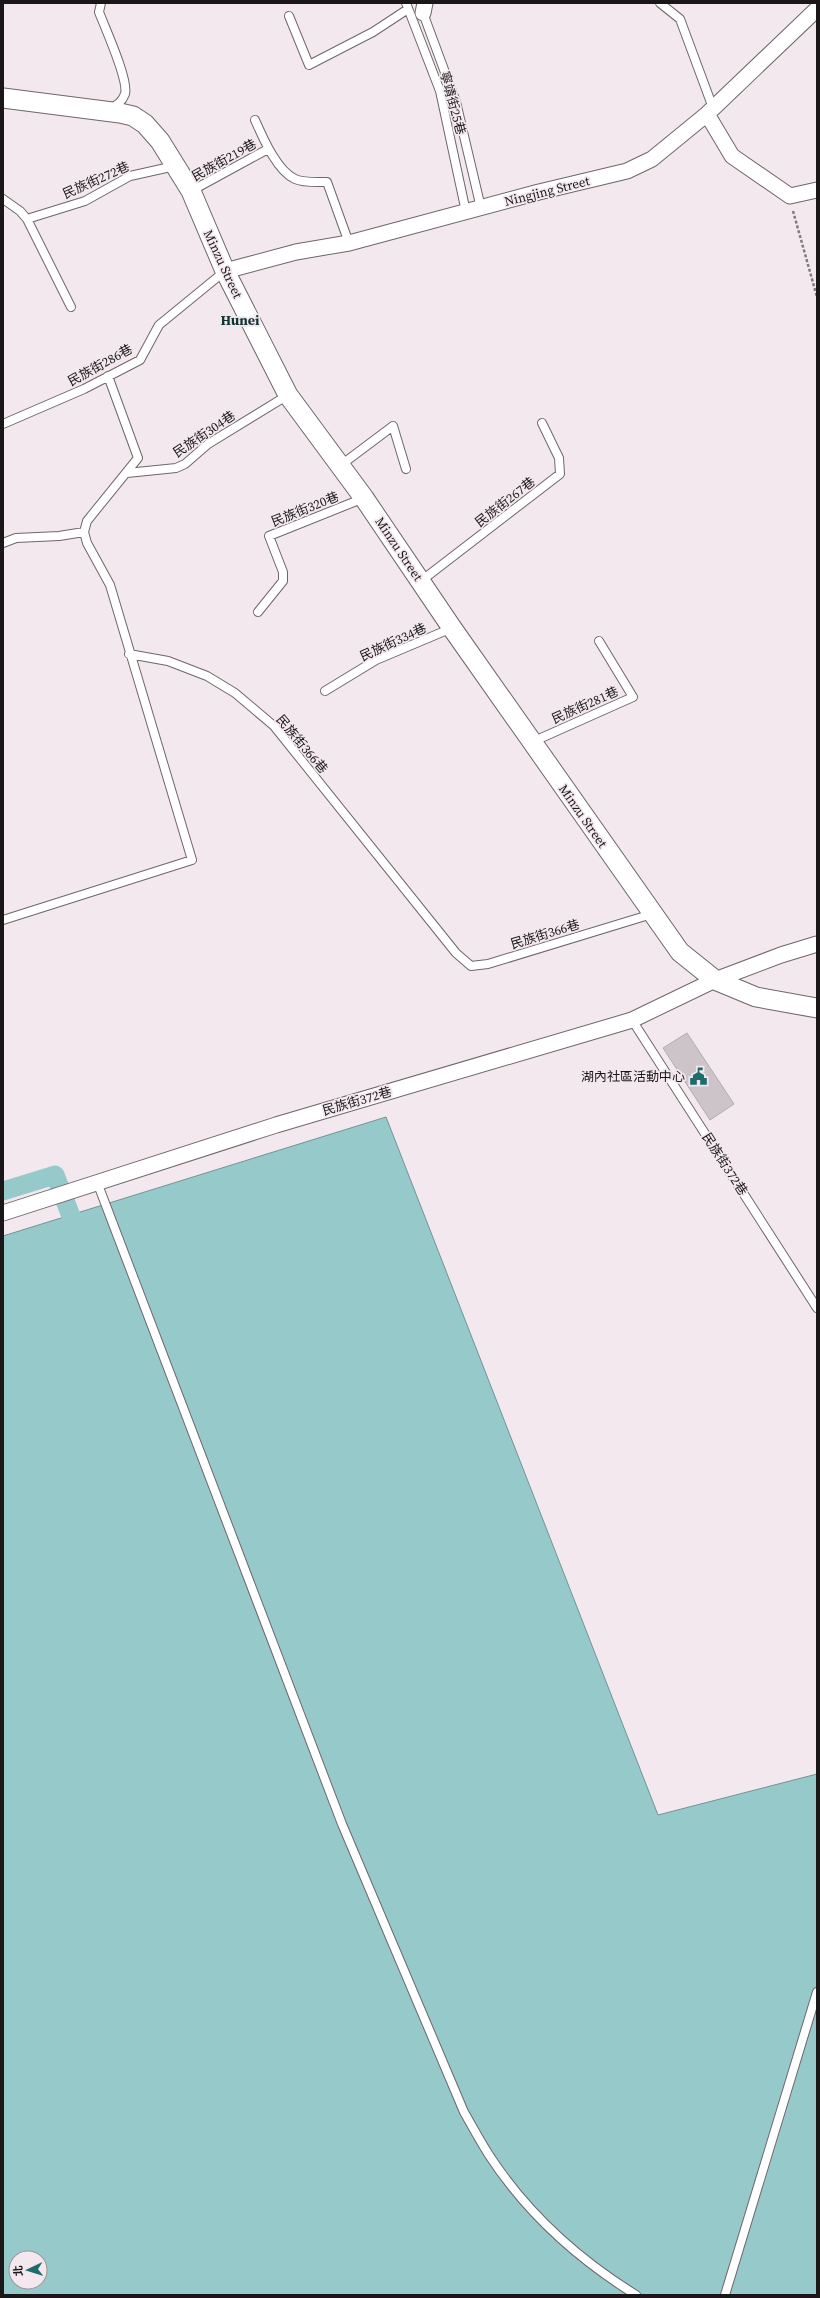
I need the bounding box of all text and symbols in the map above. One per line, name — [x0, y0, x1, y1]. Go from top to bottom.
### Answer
street label: 寧靖街25巷 — [436, 69, 470, 137]
street label: 民族街219巷 — [189, 135, 259, 185]
street label: 民族街272巷 — [60, 158, 132, 202]
street label: Ningjing Street — [503, 172, 592, 210]
street label: Minzu Street — [200, 227, 247, 302]
district label: Hunei — [220, 310, 260, 330]
street label: 民族街286巷 — [65, 340, 135, 390]
street label: 民族街304巷 — [170, 407, 238, 461]
street label: 民族街267巷 — [472, 473, 538, 531]
street label: 民族街320巷 — [269, 488, 341, 530]
street label: Minzu Street — [371, 514, 427, 585]
street label: 民族街334巷 — [357, 619, 429, 665]
street label: 民族街281巷 — [549, 683, 621, 727]
street label: 民族街366巷 — [273, 711, 331, 777]
street label: Minzu Street — [555, 781, 612, 852]
street label: 民族街366巷 — [508, 915, 582, 953]
public building icon: 湖內社區活動中心 — [688, 1066, 708, 1086]
place label: 湖內社區活動中心 — [581, 1068, 685, 1085]
street label: 民族街372巷 — [320, 1083, 394, 1119]
street label: 民族街372巷 — [698, 1129, 752, 1199]
north arrow — [8, 2250, 48, 2290]
text: 北 — [11, 2265, 26, 2277]

